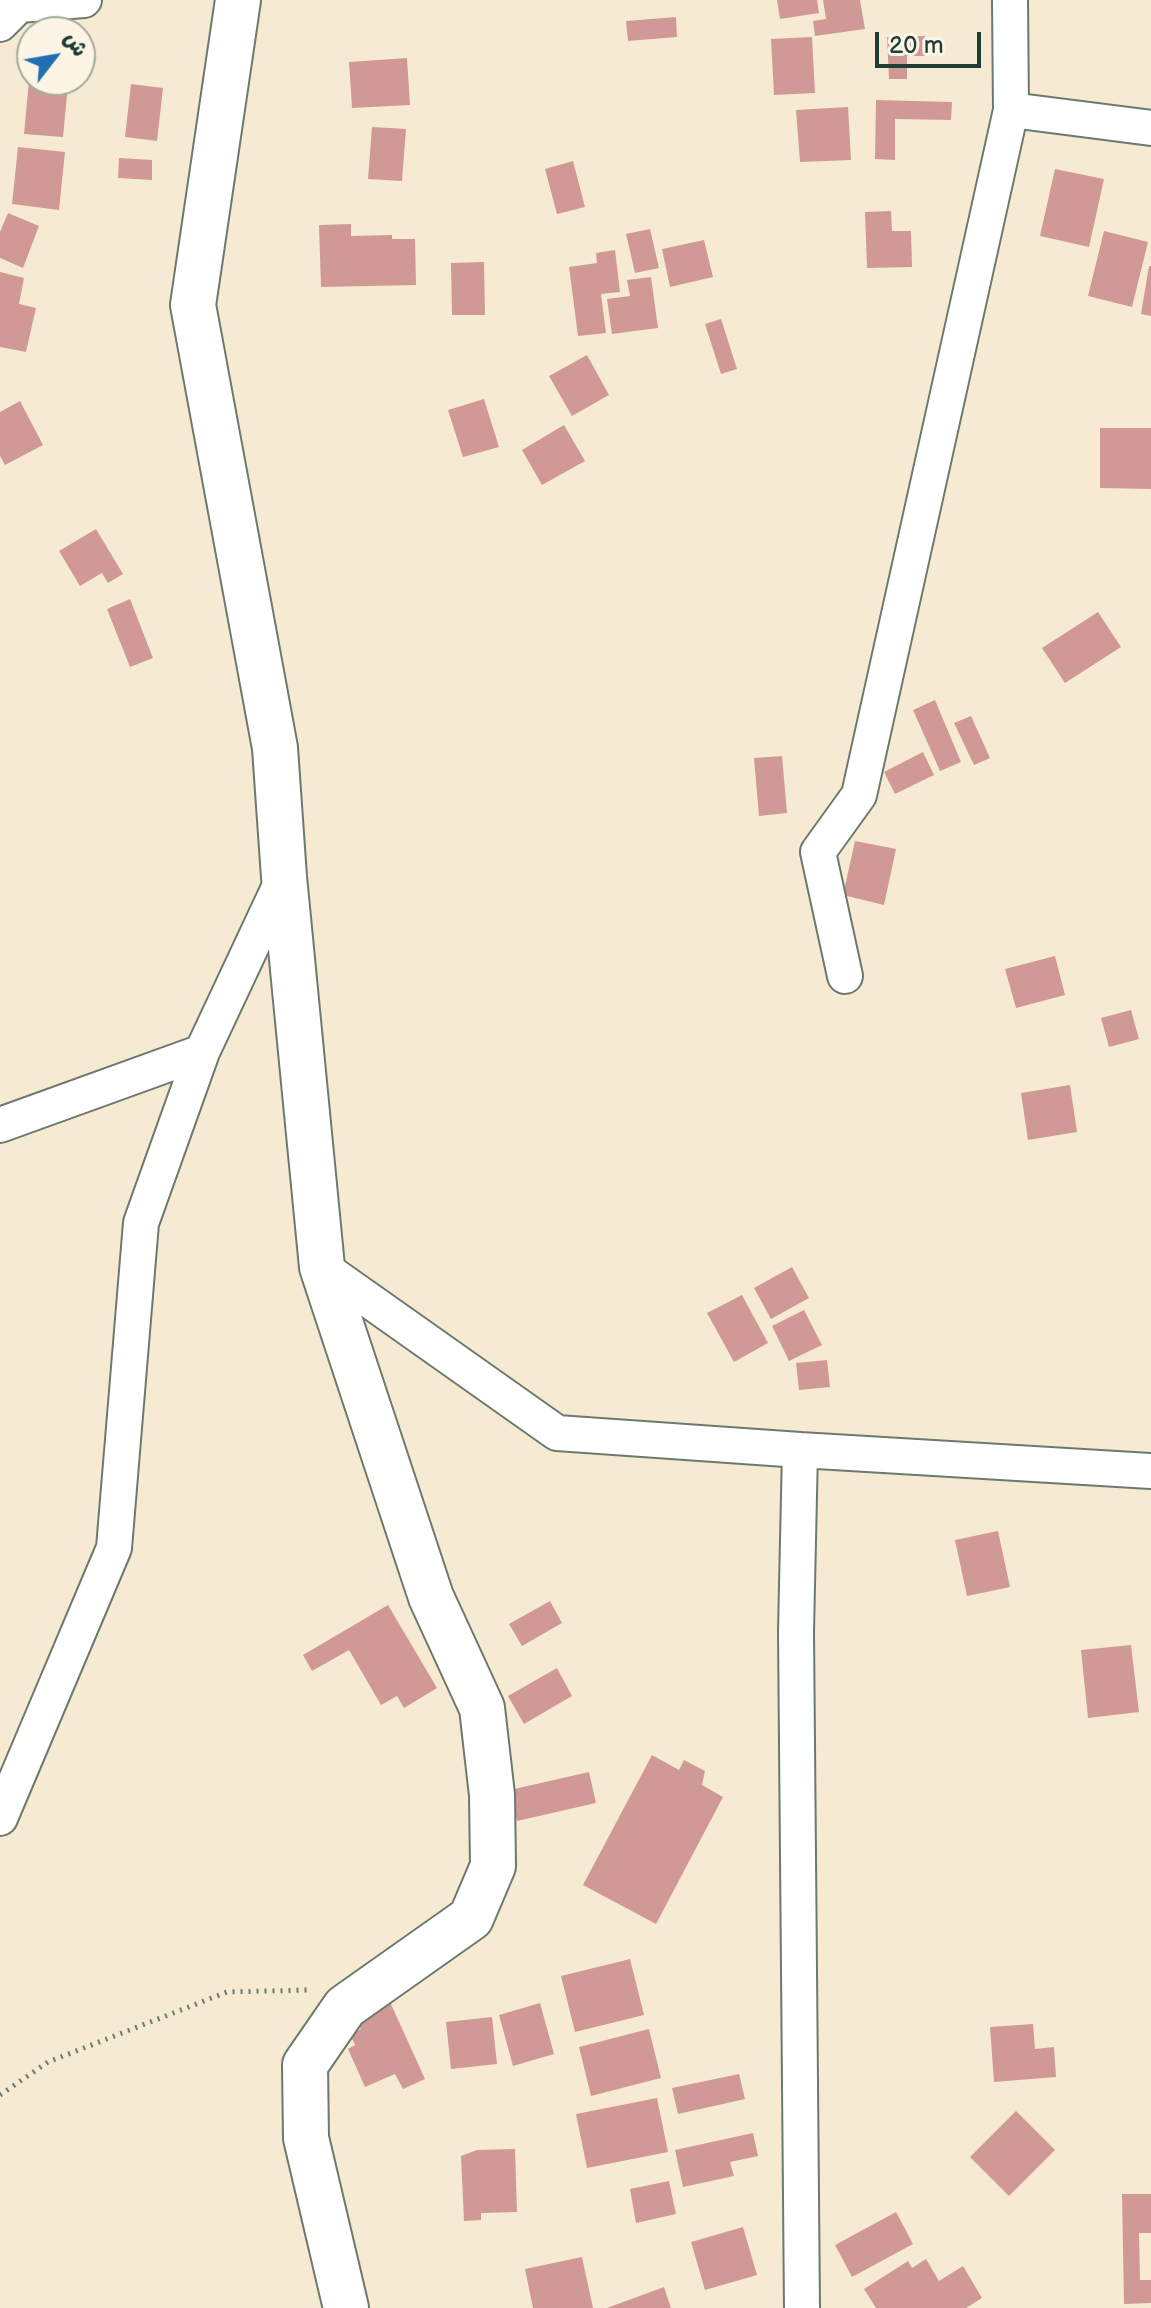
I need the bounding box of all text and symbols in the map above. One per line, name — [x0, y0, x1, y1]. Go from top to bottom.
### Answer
north arrow — [16, 16, 96, 96]
scale bar — [879, 16, 985, 66]
text: ش — [57, 27, 93, 62]
text: 20 m — [889, 31, 944, 60]

